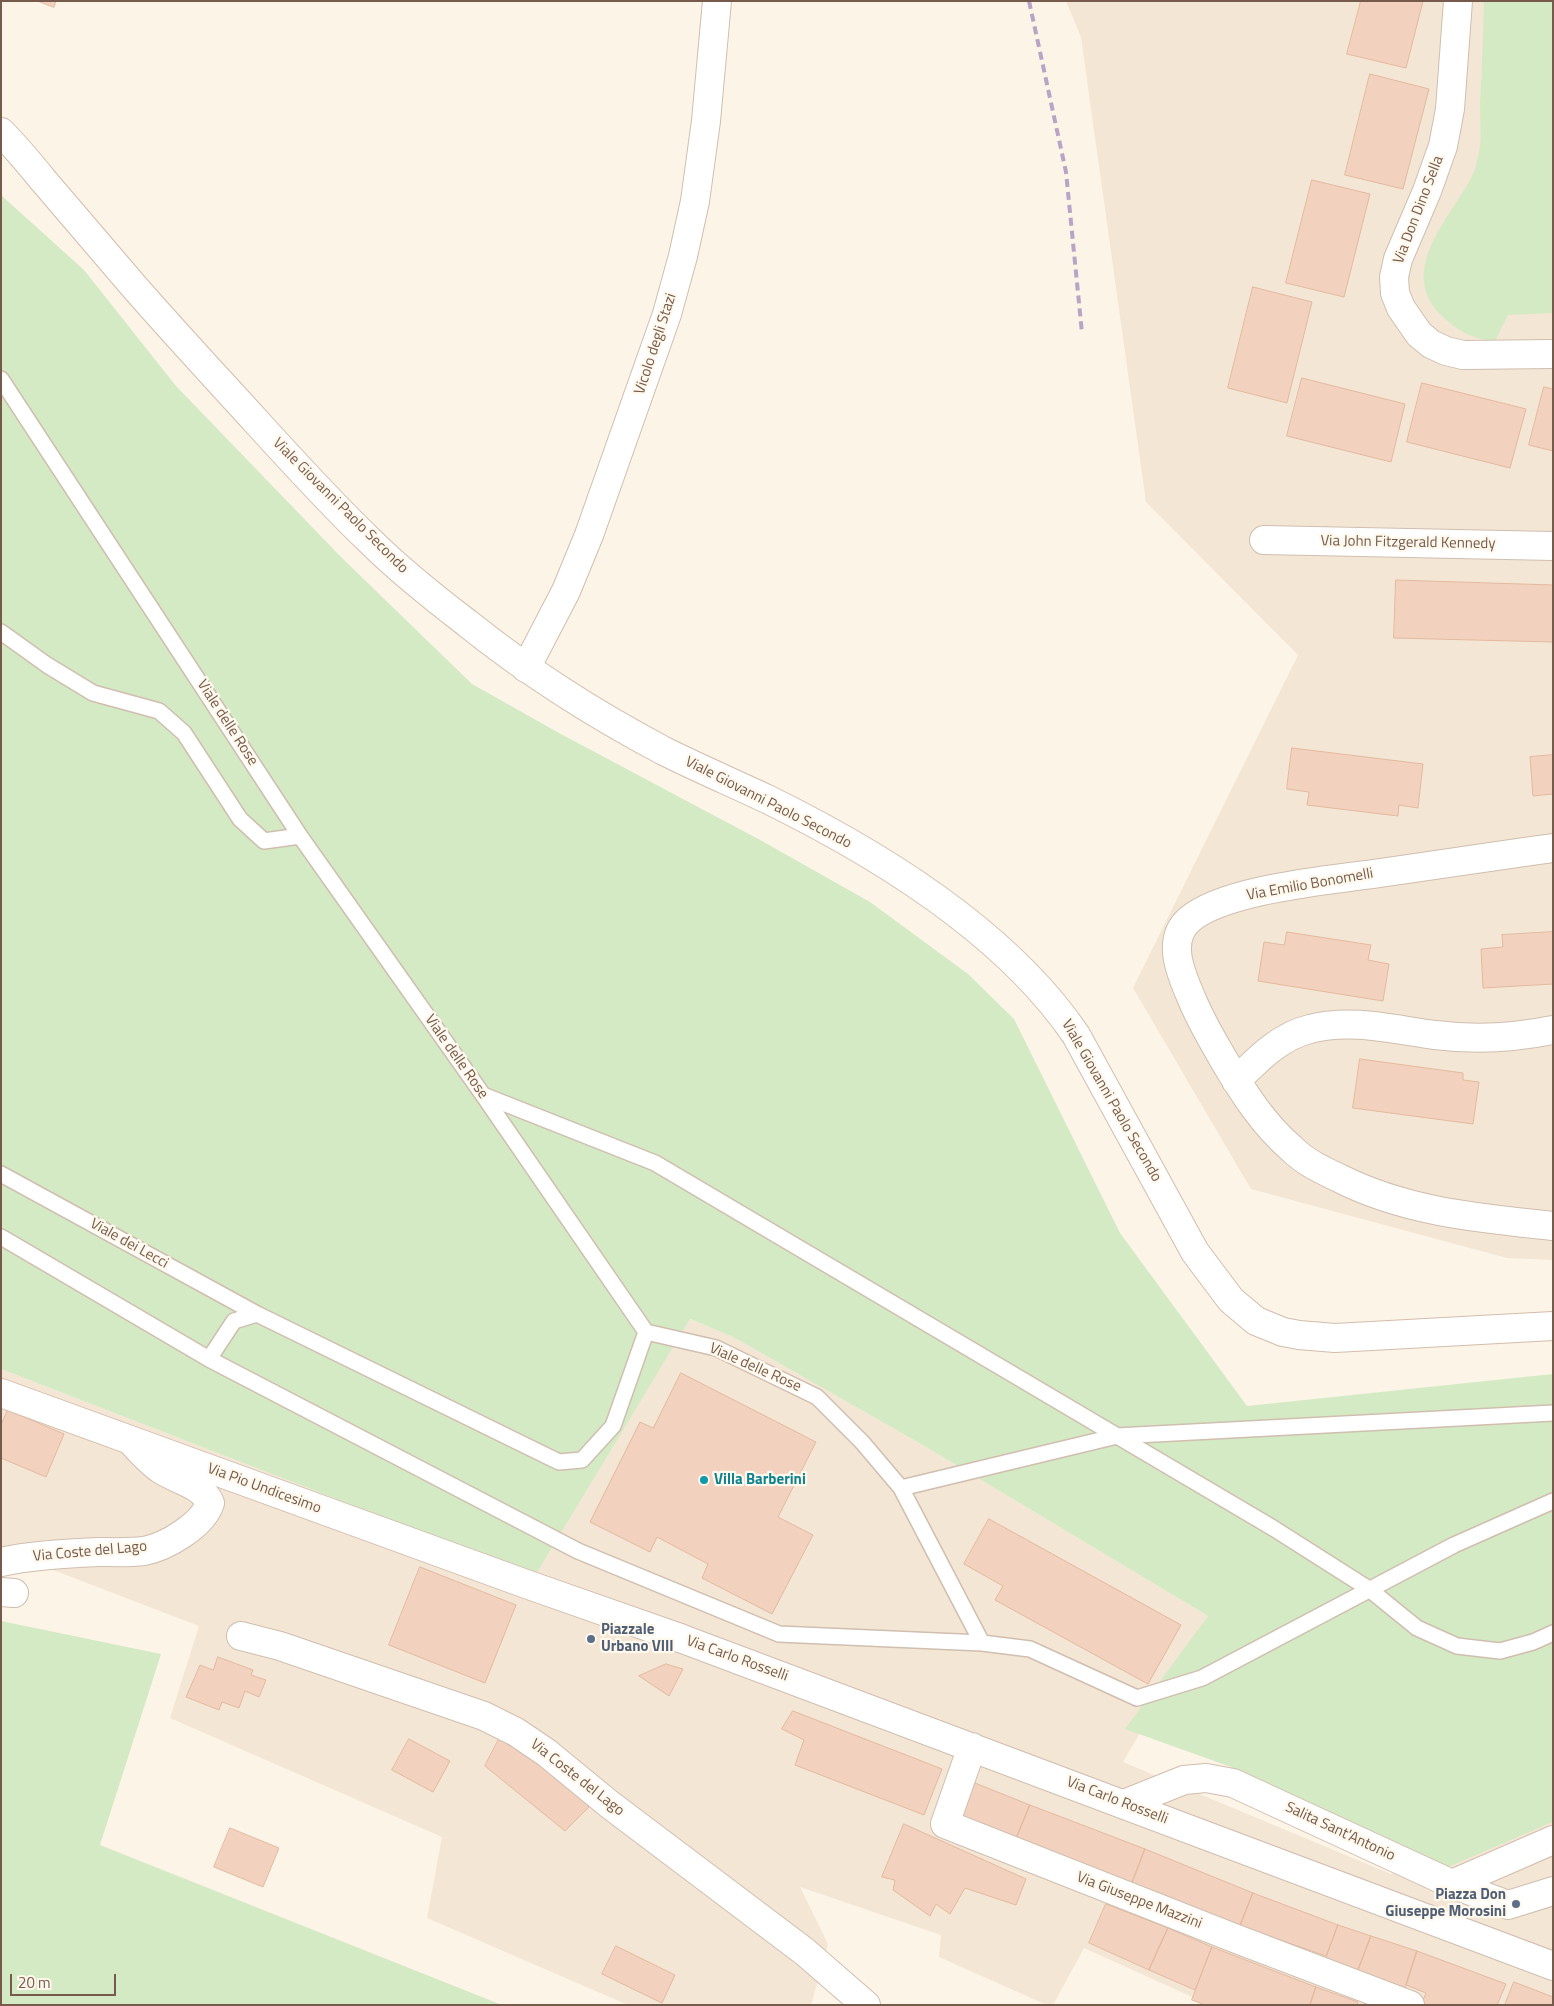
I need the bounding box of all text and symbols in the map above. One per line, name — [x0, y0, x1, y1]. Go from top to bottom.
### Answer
street label: Via Don Dino Sella — [1390, 153, 1448, 267]
street label: Vicolo degli Stazi — [631, 291, 681, 397]
street label: Viale Giovanni Paolo Secondo — [268, 434, 412, 578]
street label: Via John Fitzgerald Kennedy — [1320, 532, 1496, 554]
street label: Viale delle Rose — [193, 677, 261, 769]
street label: Viale Giovanni Paolo Secondo — [682, 753, 854, 853]
street label: Via Emilio Bonomelli — [1245, 865, 1375, 905]
street label: Viale delle Rose — [420, 1011, 492, 1103]
street label: Viale Giovanni Paolo Secondo — [1057, 1017, 1165, 1185]
street label: Viale dei Lecci — [87, 1215, 171, 1273]
street label: Viale delle Rose — [706, 1340, 804, 1396]
street label: Via Pio Undicesimo — [205, 1460, 323, 1518]
place label: Villa Barberini — [714, 1471, 806, 1489]
marker: Villa Barberini — [698, 1474, 710, 1486]
street label: Via Coste del Lago — [32, 1538, 148, 1566]
place label: Piazzale Urbano VIII — [601, 1621, 674, 1656]
street label: Via Carlo Rosselli — [684, 1632, 790, 1686]
marker: Piazzale Urbano VIII — [585, 1633, 597, 1645]
street label: Via Coste del Lago — [526, 1736, 628, 1820]
street label: Via Carlo Rosselli — [1064, 1773, 1170, 1829]
street label: Salita Sant'Antonio — [1282, 1799, 1398, 1865]
street label: Via Giuseppe Mazzini — [1074, 1869, 1204, 1933]
place label: Piazza Don Giuseppe Morosini — [1385, 1886, 1506, 1921]
marker: Piazza Don Giuseppe Morosini — [1510, 1898, 1522, 1910]
scale bar — [12, 1964, 119, 1996]
text: 20 m — [18, 1971, 51, 1994]

